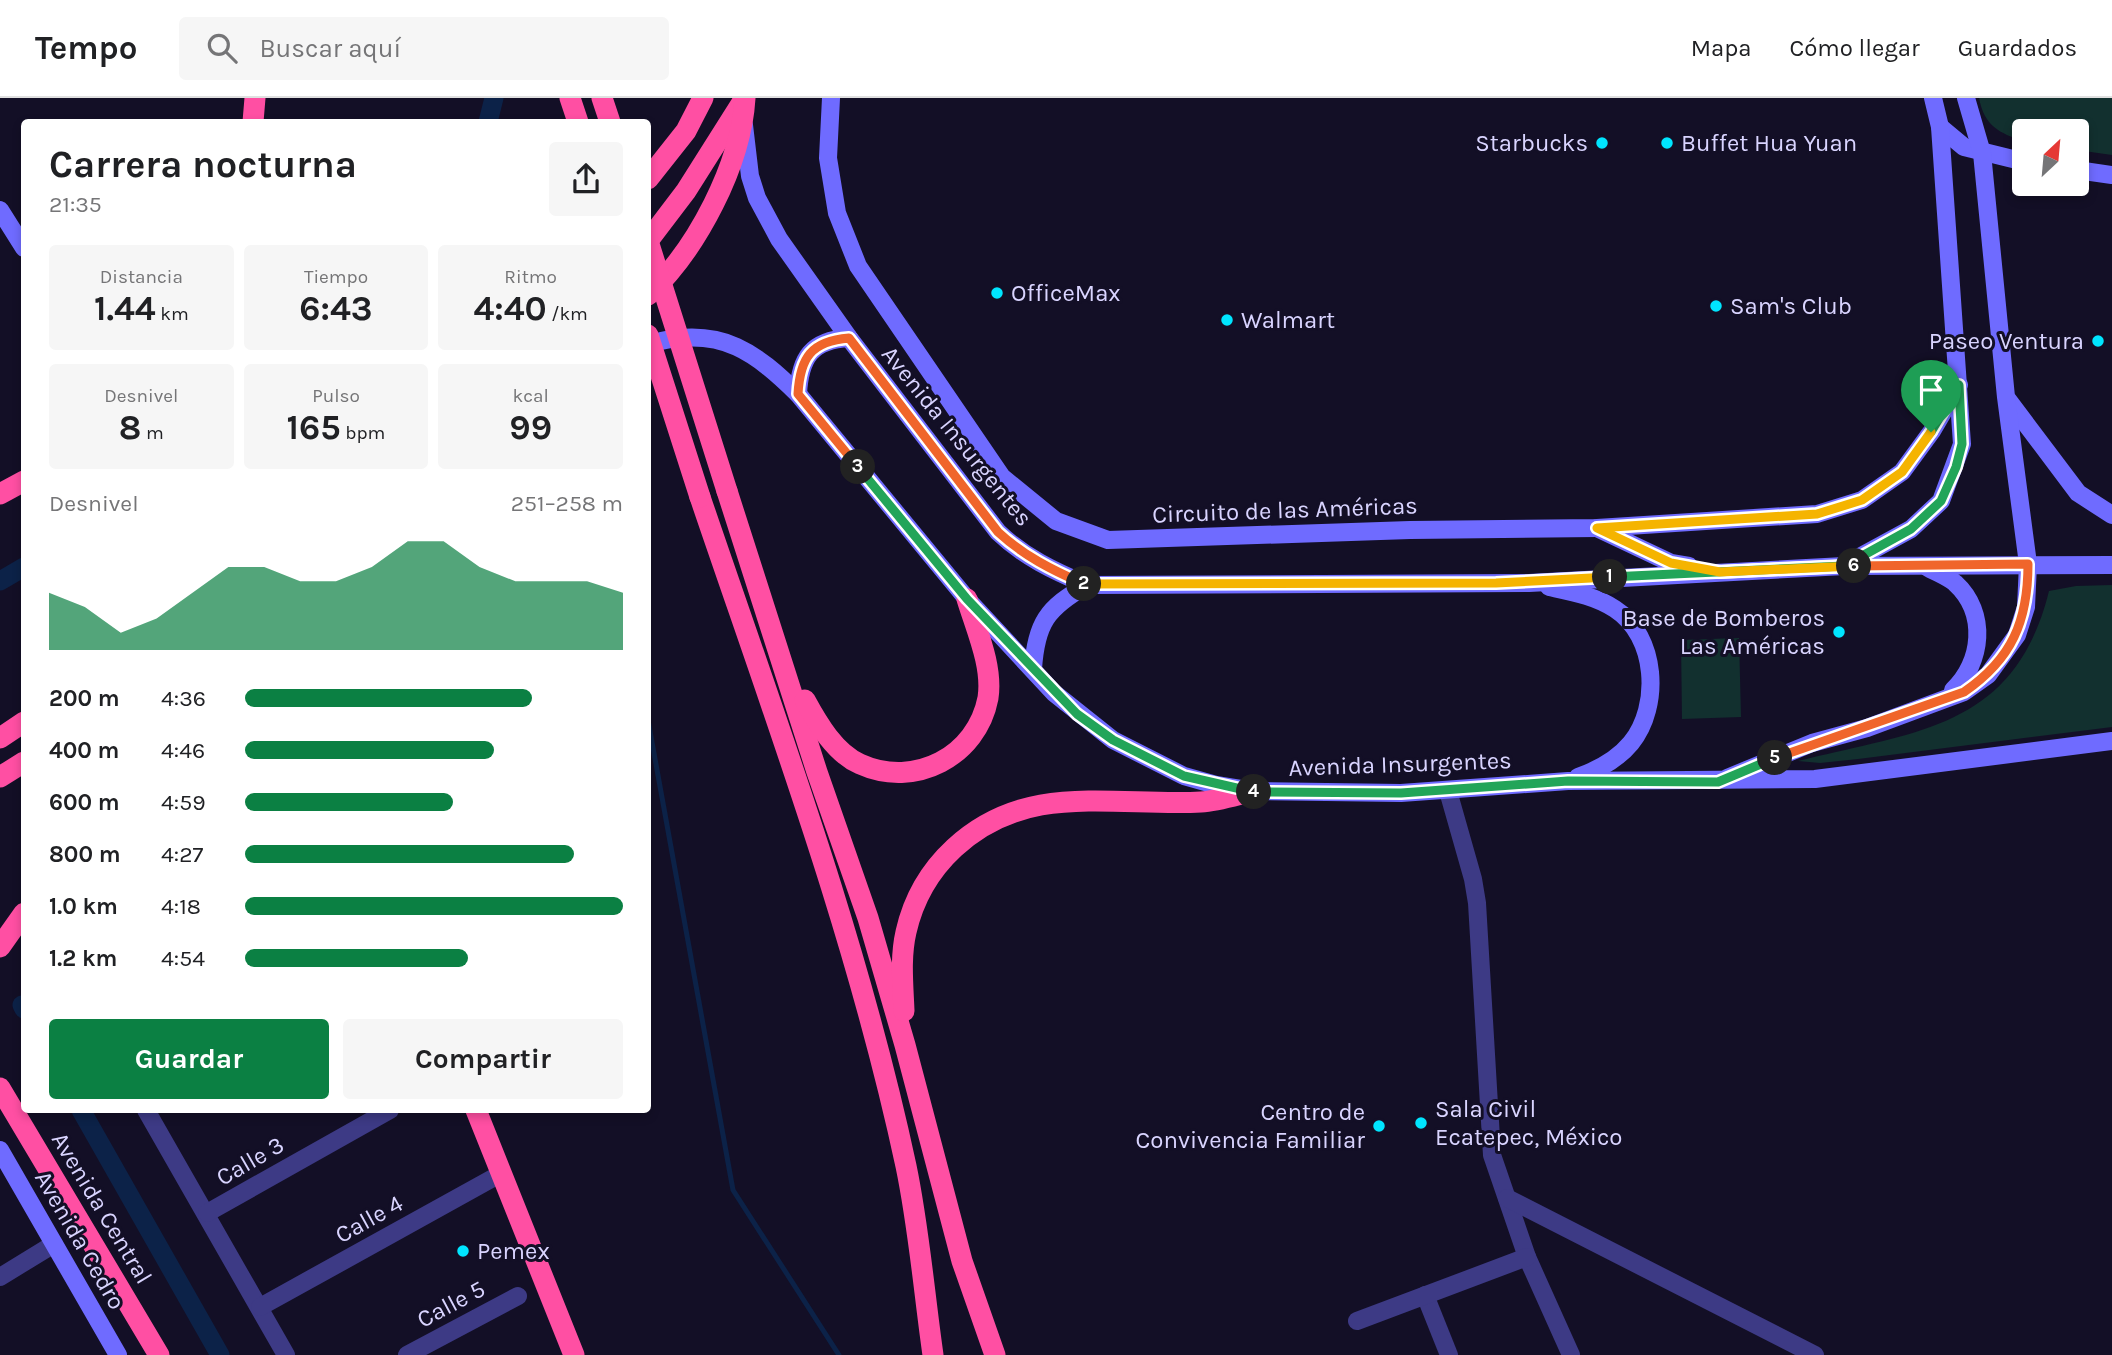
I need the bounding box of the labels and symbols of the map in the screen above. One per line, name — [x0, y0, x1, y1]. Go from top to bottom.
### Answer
north arrow — [2012, 119, 2090, 196]
place label: Starbucks — [1475, 129, 1588, 157]
place label: Buffet Hua Yuan — [1681, 129, 1857, 157]
marker: Starbucks — [1594, 135, 1610, 151]
marker: Buffet Hua Yuan — [1659, 135, 1675, 151]
place label: OfficeMax — [1011, 279, 1121, 307]
marker: OfficeMax — [989, 285, 1005, 301]
place label: Sam's Club — [1730, 292, 1852, 320]
marker: Sam's Club — [1708, 298, 1724, 314]
place label: Walmart — [1241, 306, 1335, 334]
marker: Walmart — [1219, 312, 1235, 328]
place label: Paseo Ventura — [1929, 327, 2084, 355]
marker: Paseo Ventura — [2090, 333, 2106, 349]
street label: Avenida Insurgentes — [876, 340, 1038, 532]
pin — [1901, 360, 1961, 432]
pin: 3 — [840, 450, 876, 484]
street label: Circuito de las Américas — [1152, 491, 1418, 529]
pin: 6 — [1836, 548, 1871, 584]
pin: 1 — [1592, 560, 1628, 594]
pin: 2 — [1066, 566, 1102, 602]
place label: Base de Bomberos Las Américas — [1623, 604, 1825, 660]
marker: Base de Bomberos Las Américas — [1831, 624, 1847, 640]
pin: 5 — [1758, 740, 1792, 776]
street label: Avenida Insurgentes — [1288, 746, 1512, 782]
pin: 4 — [1236, 774, 1272, 810]
place label: Sala Civil Ecatepec, México — [1435, 1095, 1622, 1151]
place label: Centro de Convivencia Familiar — [1136, 1098, 1365, 1154]
marker: Sala Civil Ecatepec, México — [1413, 1115, 1429, 1131]
marker: Centro de Convivencia Familiar — [1371, 1118, 1387, 1134]
street label: Avenida Central — [46, 1127, 158, 1289]
street label: Calle 3 — [211, 1130, 289, 1192]
street label: Avenida Cedro — [29, 1166, 131, 1314]
street label: Calle 4 — [330, 1189, 408, 1249]
place label: Pemex — [477, 1237, 550, 1265]
marker: Pemex — [455, 1243, 471, 1259]
street label: Calle 5 — [412, 1275, 490, 1333]

